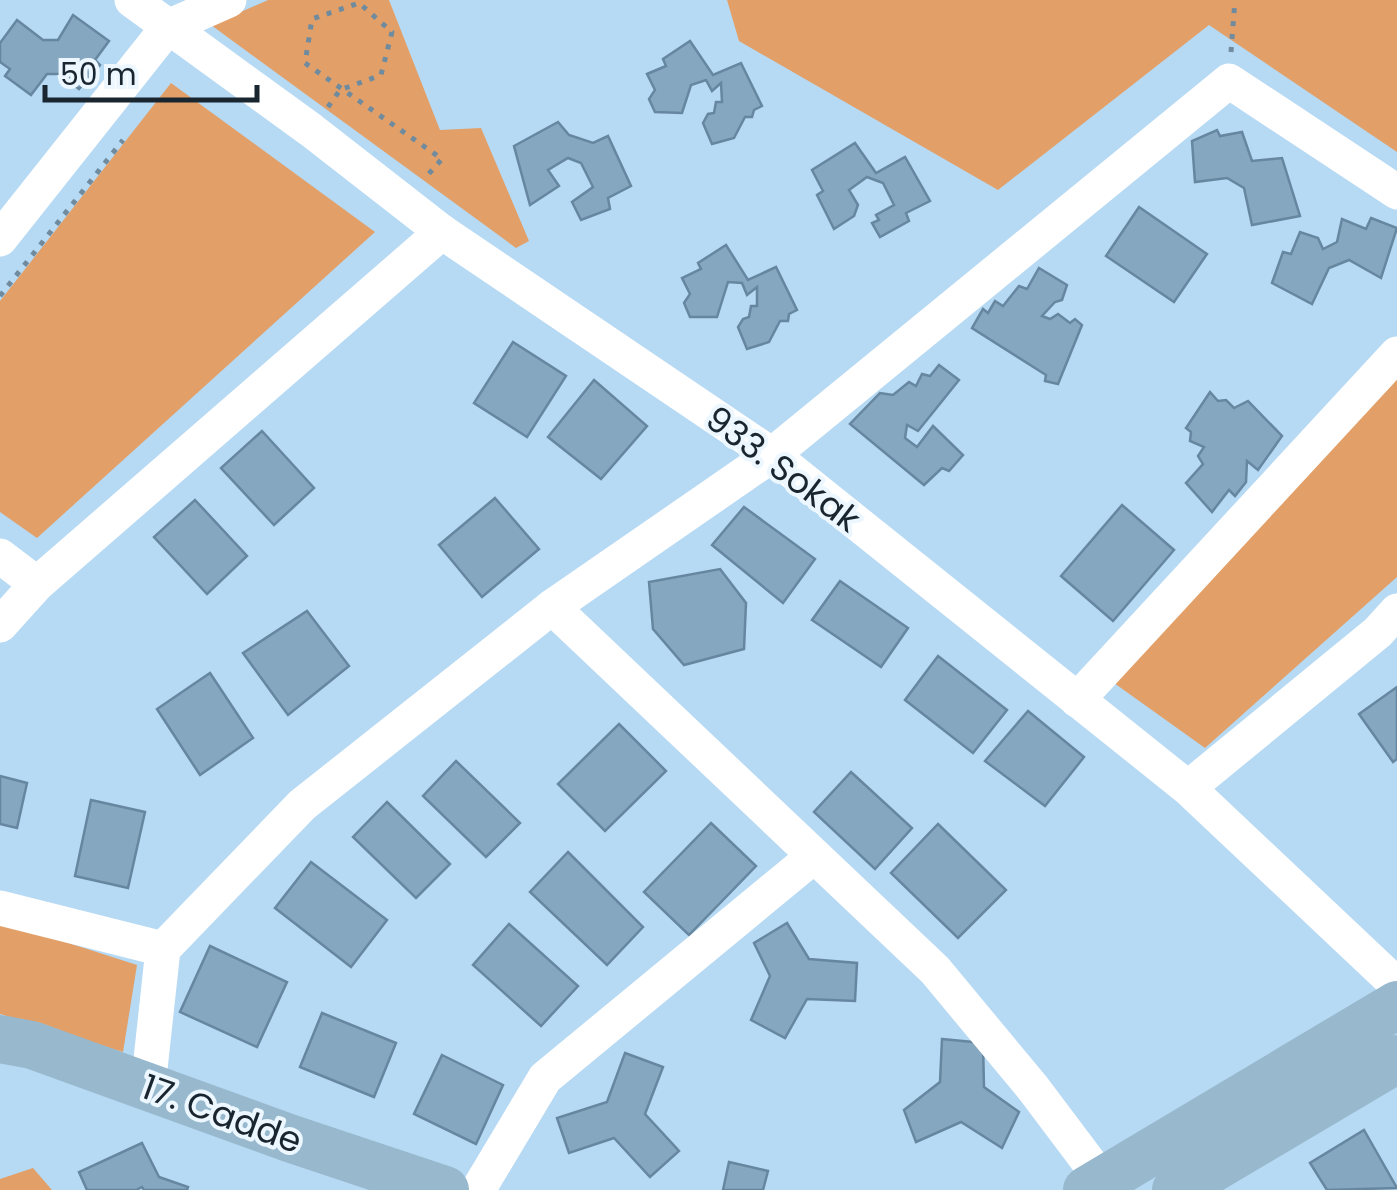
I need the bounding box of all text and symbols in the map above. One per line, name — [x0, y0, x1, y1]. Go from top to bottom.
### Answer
scale bar — [45, 40, 258, 102]
text: 50 m — [60, 53, 137, 96]
street label: 933. Sokak — [696, 394, 871, 543]
street label: 17. Cadde — [135, 1062, 309, 1165]

